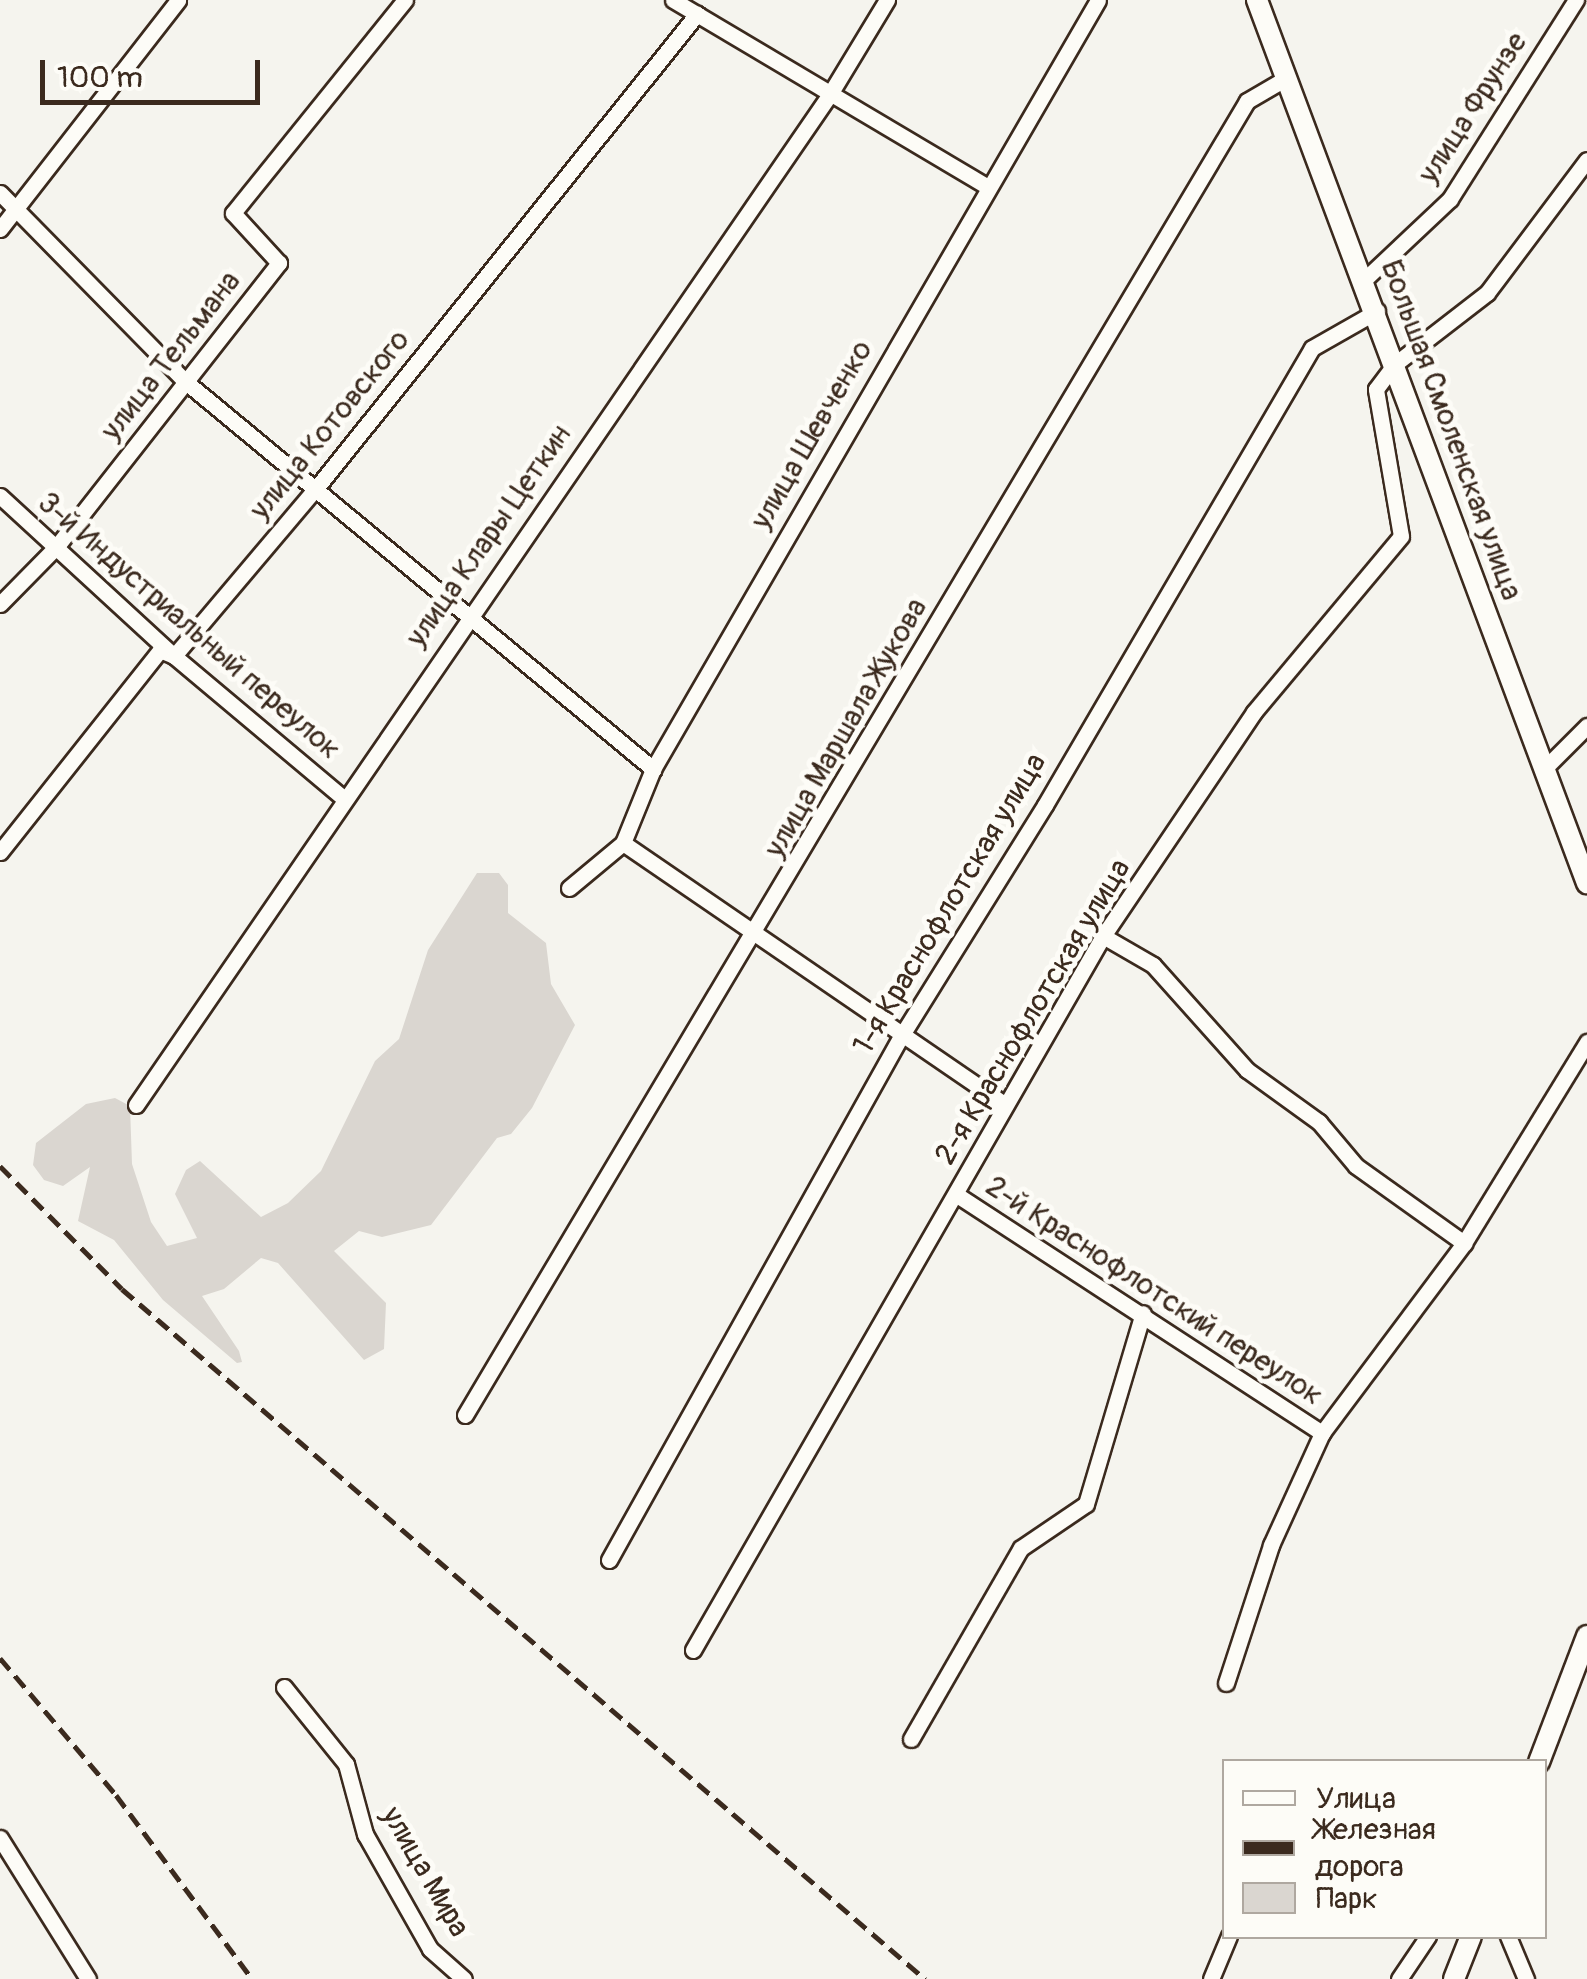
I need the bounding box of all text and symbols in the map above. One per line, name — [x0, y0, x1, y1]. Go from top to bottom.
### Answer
street label: улица Фрунзе — [1411, 26, 1535, 190]
scale bar — [45, 40, 265, 102]
text: 100 m — [57, 59, 143, 96]
street label: Большая Смоленская улица — [1373, 255, 1529, 605]
street label: улица Тельмана — [94, 264, 248, 448]
street label: улица Котовского — [242, 323, 418, 527]
street label: улица Шевченко — [743, 334, 881, 536]
street label: улица Клары Цеткин — [399, 418, 579, 654]
street label: 3-й Индустриальный переулок — [30, 485, 348, 767]
street label: улица Маршала Жукова — [757, 592, 935, 864]
street label: 1-я Краснофлотская улица — [846, 747, 1054, 1061]
street label: 2-я Краснофлотская улица — [927, 853, 1139, 1171]
street label: 2-й Краснофлотский переулок — [979, 1168, 1329, 1414]
legend — [1222, 1759, 1547, 1939]
text: Улица — [1316, 1780, 1396, 1817]
street label: улица Мира — [373, 1801, 477, 1943]
text: Железная дорога — [1315, 1811, 1436, 1885]
text: Парк — [1316, 1880, 1378, 1917]

